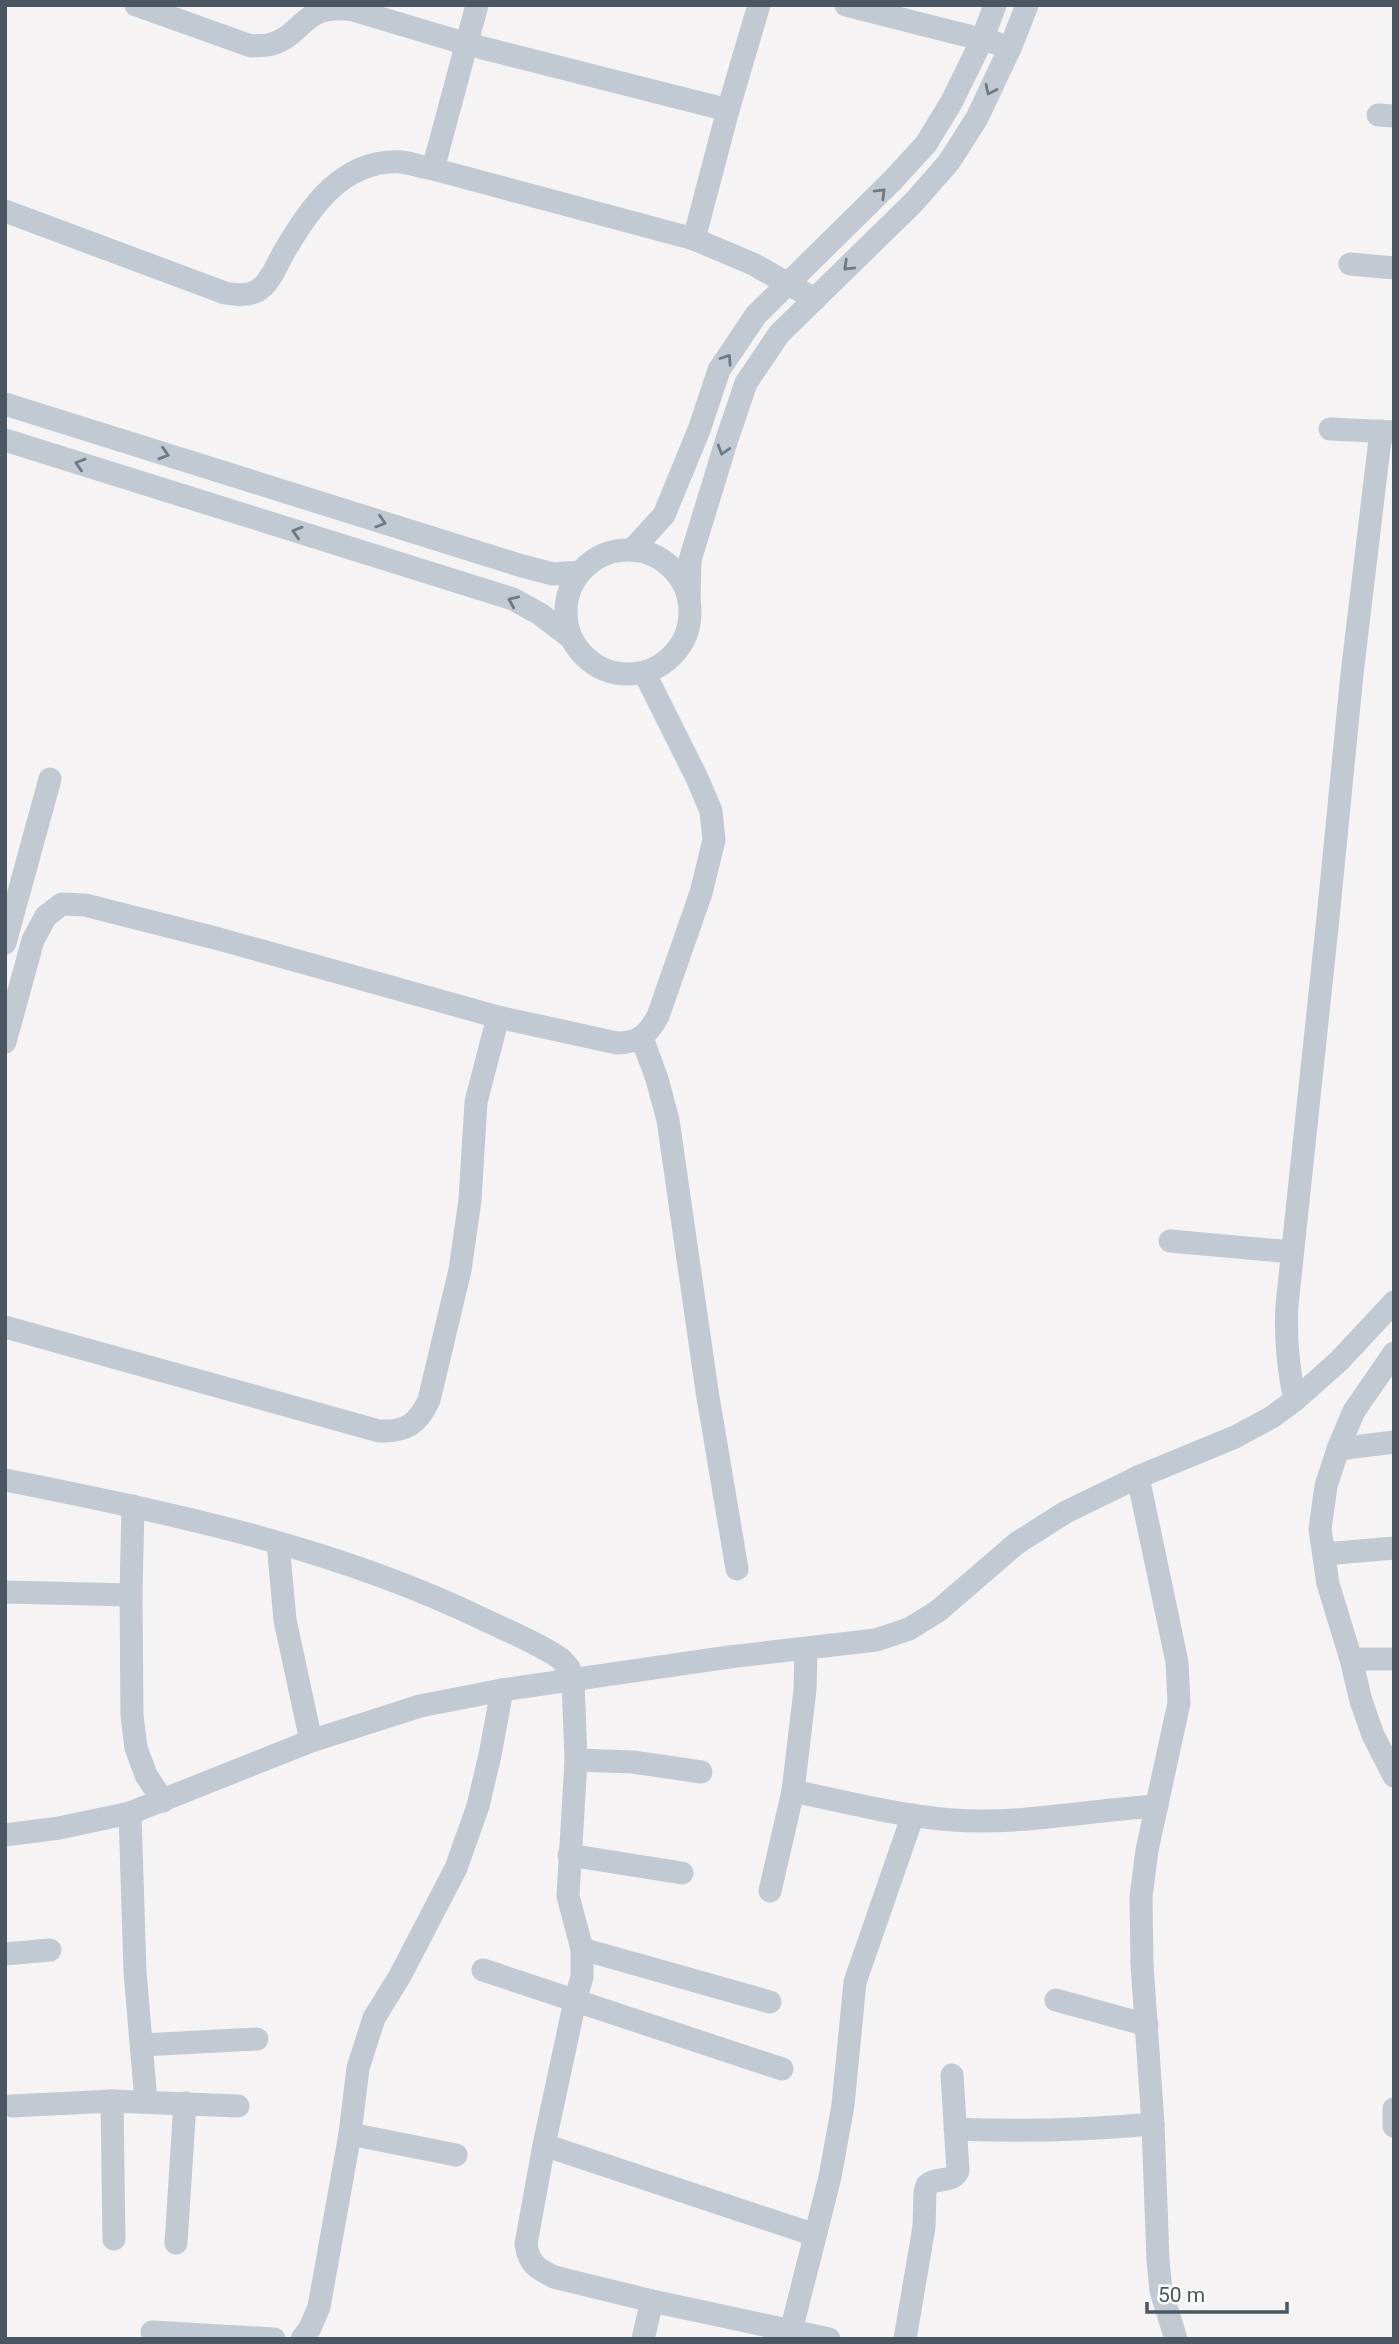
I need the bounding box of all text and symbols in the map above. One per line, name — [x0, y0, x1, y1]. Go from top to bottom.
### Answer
one-way arrow — [985, 83, 999, 95]
one-way arrow — [872, 188, 885, 201]
one-way arrow — [844, 257, 857, 270]
one-way arrow — [718, 354, 731, 367]
one-way arrow — [717, 444, 732, 456]
one-way arrow — [158, 445, 170, 460]
one-way arrow — [74, 457, 86, 472]
one-way arrow — [374, 514, 387, 528]
one-way arrow — [291, 525, 303, 540]
one-way arrow — [508, 595, 520, 609]
scale bar — [1147, 2270, 1287, 2314]
text: 50 m — [1158, 2283, 1205, 2307]

